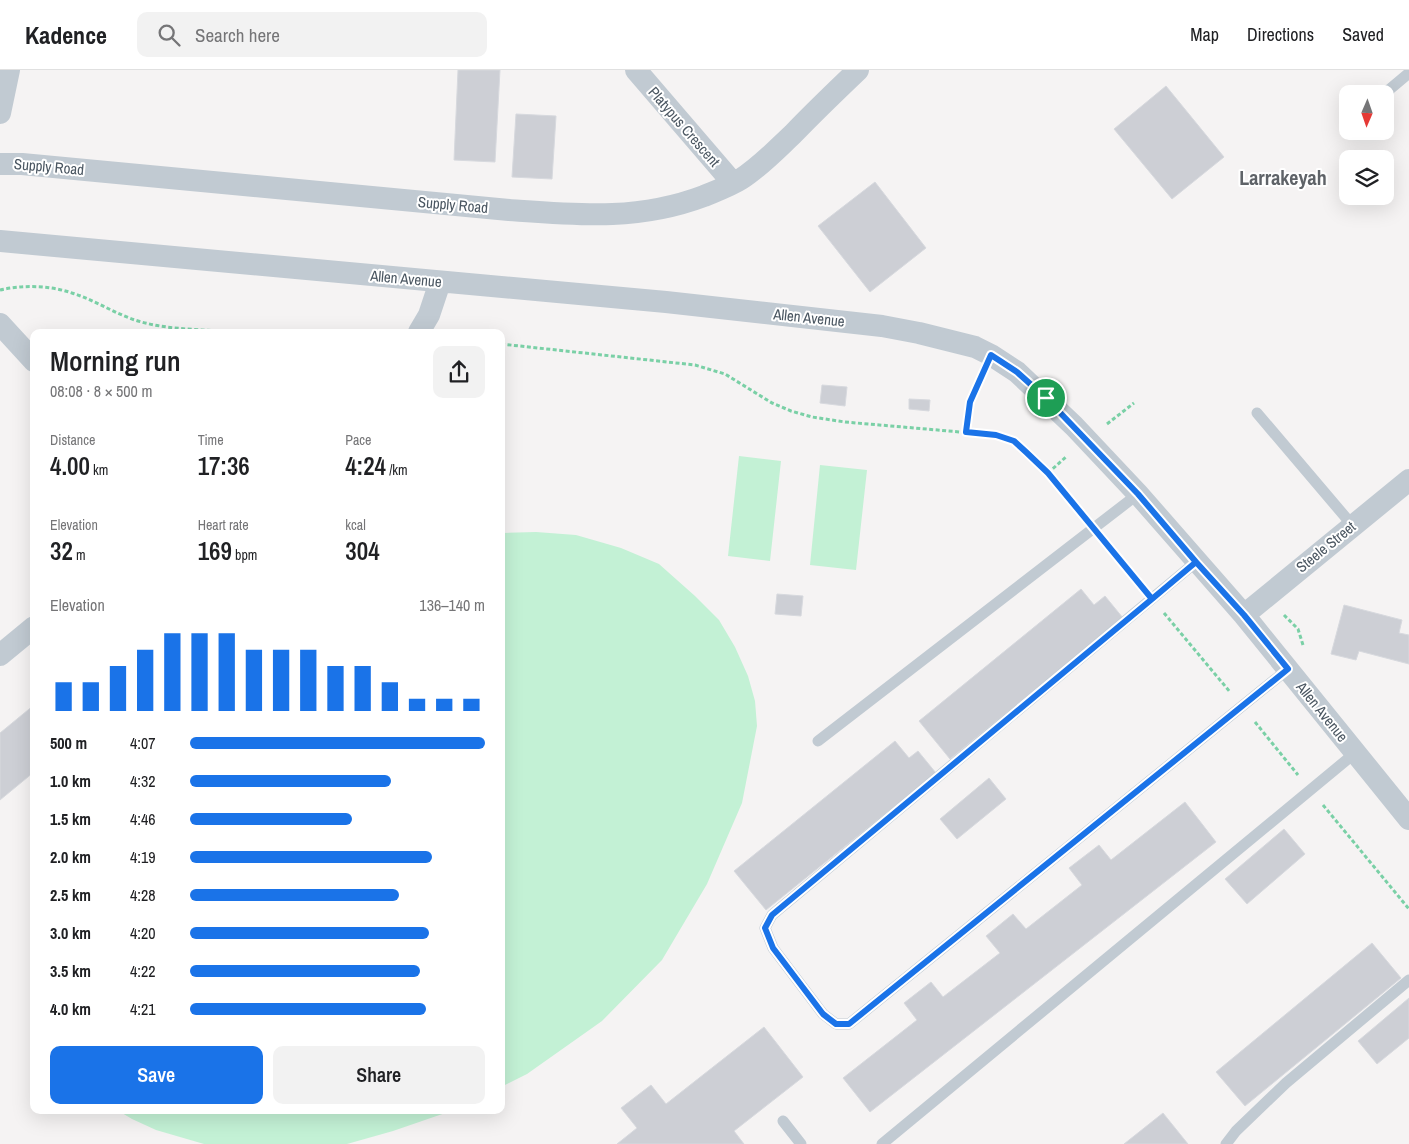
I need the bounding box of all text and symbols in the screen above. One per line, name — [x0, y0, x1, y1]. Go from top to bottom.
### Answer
search box — [137, 12, 487, 57]
text: Kadence — [25, 19, 107, 51]
icon: search — [155, 21, 183, 49]
text: Search here — [195, 22, 280, 48]
text: Map — [1190, 22, 1219, 47]
text: Directions — [1247, 22, 1314, 47]
text: Saved — [1342, 22, 1384, 47]
street label: Platypus Crescent — [644, 82, 725, 172]
north arrow — [1339, 85, 1394, 140]
map controls — [1339, 85, 1394, 205]
button: layers — [1339, 150, 1394, 205]
street label: Supply Road — [13, 153, 85, 180]
district label: Larrakeyah — [1239, 164, 1327, 191]
street label: Supply Road — [417, 191, 489, 218]
street label: Allen Avenue — [368, 265, 443, 292]
street label: Allen Avenue — [771, 303, 846, 332]
text: Morning run — [50, 342, 181, 380]
button: share — [433, 346, 485, 398]
pin — [1025, 377, 1067, 419]
text: 08:08 · 8 × 500 m — [50, 380, 153, 402]
icon: arrive — [1032, 384, 1060, 412]
text: Distance — [50, 431, 95, 449]
text: Time — [198, 431, 224, 449]
text: Pace — [345, 431, 372, 449]
text: 4.00 — [50, 449, 90, 483]
text: 17:36 — [198, 449, 250, 483]
text: 4:24 — [345, 449, 386, 483]
text: km — [90, 461, 108, 479]
text: /km — [386, 461, 408, 479]
text: Elevation — [50, 516, 98, 534]
text: Heart rate — [198, 516, 249, 534]
text: kcal — [345, 516, 366, 534]
street label: Steele Street — [1291, 516, 1360, 577]
text: 32 — [50, 534, 73, 568]
text: 169 — [198, 534, 232, 568]
text: 304 — [345, 534, 380, 568]
text: m — [73, 546, 86, 564]
text: bpm — [232, 546, 257, 564]
text: Elevation — [50, 594, 105, 616]
text: 136–140 m — [419, 594, 485, 616]
street label: Allen Avenue — [1291, 676, 1353, 746]
text: 500 m — [50, 732, 87, 754]
text: 4:07 — [130, 732, 156, 754]
text: 1.0 km — [50, 770, 91, 792]
text: 4:32 — [130, 770, 156, 792]
text: 1.5 km — [50, 808, 91, 830]
text: 4:46 — [130, 808, 156, 830]
text: 2.0 km — [50, 846, 91, 868]
text: 4:19 — [130, 846, 156, 868]
text: 2.5 km — [50, 884, 91, 906]
text: 4:28 — [130, 884, 156, 906]
text: 3.0 km — [50, 922, 91, 944]
text: 4:20 — [130, 922, 156, 944]
text: 3.5 km — [50, 960, 91, 982]
text: 4:22 — [130, 960, 156, 982]
text: 4.0 km — [50, 998, 91, 1020]
text: 4:21 — [130, 998, 156, 1020]
button: Save — [50, 1046, 263, 1104]
button: Share — [273, 1046, 485, 1104]

